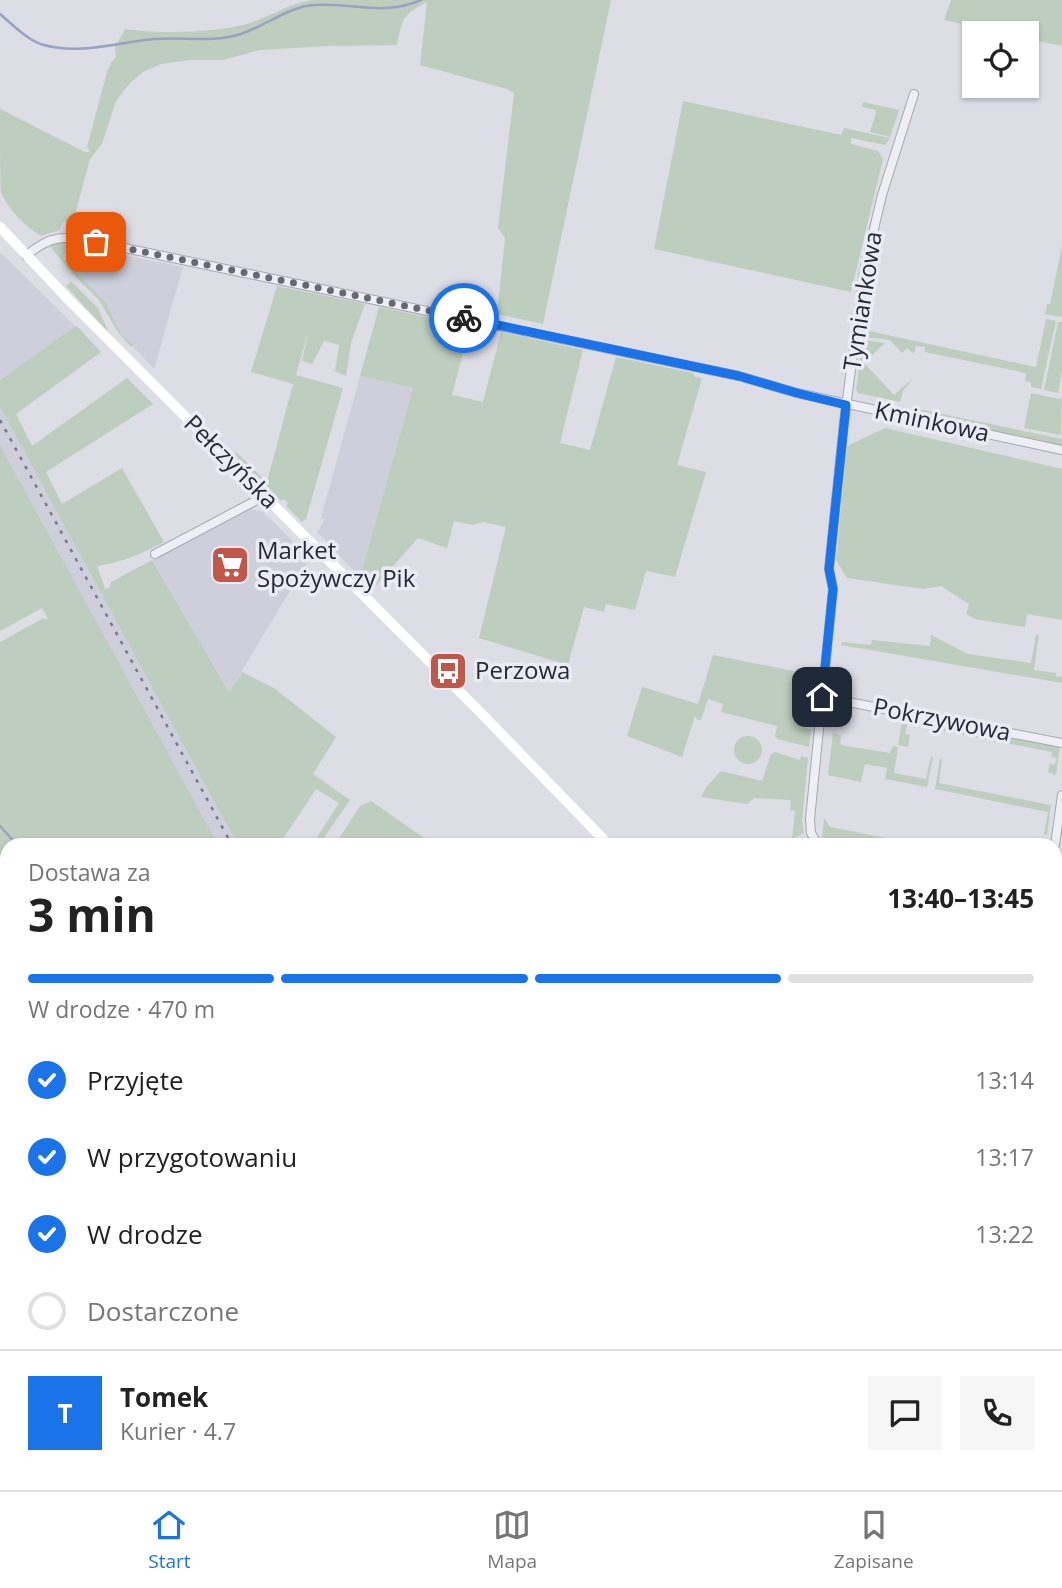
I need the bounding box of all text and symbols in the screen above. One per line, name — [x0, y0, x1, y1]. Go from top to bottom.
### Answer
map controls — [962, 21, 1039, 98]
button: locate — [962, 21, 1039, 98]
pin — [66, 212, 126, 272]
icon: bag — [77, 223, 115, 261]
street label: Tymiankowa — [834, 229, 889, 373]
courier — [429, 283, 499, 353]
icon: bike — [445, 299, 483, 337]
street label: Kminkowa — [872, 392, 993, 449]
street label: Pełczyńska — [178, 407, 286, 515]
place label: Market Spożywczy Pik — [257, 533, 416, 594]
supermarket icon: Market Spożywczy Pik — [209, 544, 251, 586]
bus stop icon: Perzowa — [427, 650, 469, 692]
place label: Perzowa — [475, 653, 570, 686]
pin — [792, 667, 852, 727]
icon: home — [803, 678, 841, 716]
street label: Pokrzywowa — [871, 689, 1014, 748]
text: Dostawa za — [28, 856, 151, 888]
text: 13:40–13:45 — [887, 880, 1034, 916]
text: 3 min — [28, 883, 156, 945]
text: W drodze · 470 m — [28, 993, 215, 1025]
icon: check — [28, 1061, 66, 1099]
text: Przyjęte — [87, 1062, 184, 1098]
text: 13:14 — [975, 1064, 1034, 1096]
icon: check — [28, 1138, 66, 1176]
text: W przygotowaniu — [87, 1139, 297, 1175]
text: 13:17 — [975, 1141, 1034, 1173]
icon: check — [28, 1215, 66, 1253]
text: W drodze — [87, 1216, 203, 1252]
text: 13:22 — [975, 1218, 1034, 1250]
text: Dostarczone — [87, 1293, 239, 1329]
button: chat — [868, 1376, 942, 1450]
button: phone — [960, 1376, 1034, 1450]
text: Tomek — [120, 1379, 208, 1415]
text: T — [57, 1395, 73, 1431]
text: Kurier · 4.7 — [120, 1415, 236, 1447]
tab: Start — [148, 1506, 191, 1574]
tab: Mapa — [487, 1506, 537, 1574]
tab: Zapisane — [834, 1506, 914, 1574]

